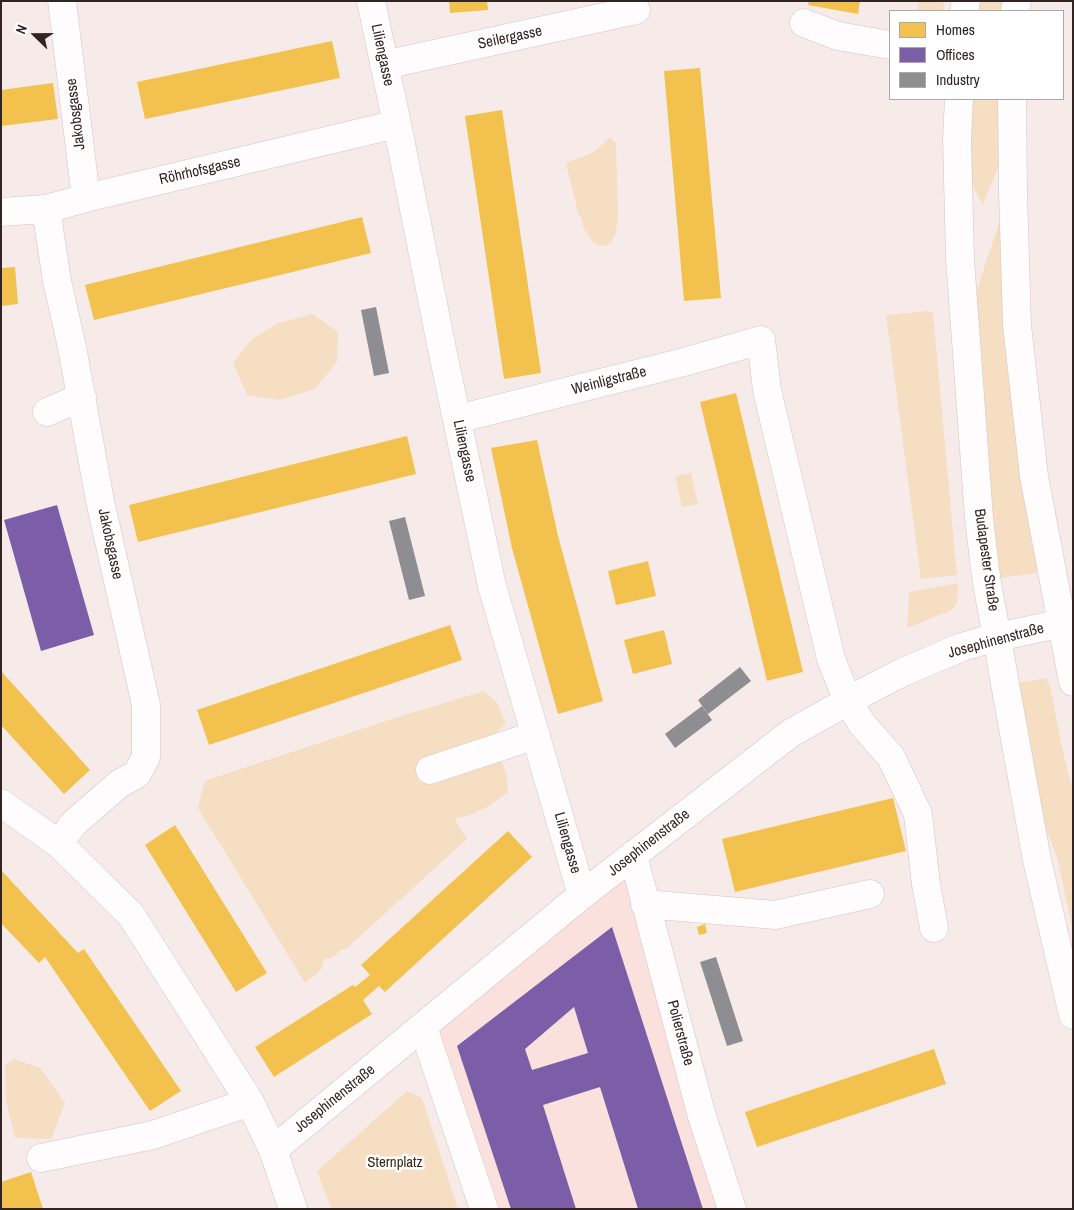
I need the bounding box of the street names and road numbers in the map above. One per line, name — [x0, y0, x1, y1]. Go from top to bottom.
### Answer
street label: Liliengasse — [367, 22, 397, 88]
street label: Seilergasse — [476, 22, 544, 54]
street label: Jakobsgasse — [63, 77, 89, 151]
street label: Röhrhofsgasse — [158, 153, 242, 189]
street label: Weinligstraße — [570, 363, 648, 399]
street label: Liliengasse — [449, 418, 479, 484]
street label: Jakobsgasse — [94, 507, 126, 581]
street label: Budapester Straße — [970, 508, 1002, 612]
street label: Josephinenstraße — [946, 620, 1046, 662]
street label: Josephinenstraße — [605, 806, 693, 880]
street label: Liliengasse — [550, 810, 584, 876]
street label: Polierstraße — [663, 998, 697, 1068]
street label: Josephinenstraße — [291, 1061, 379, 1137]

